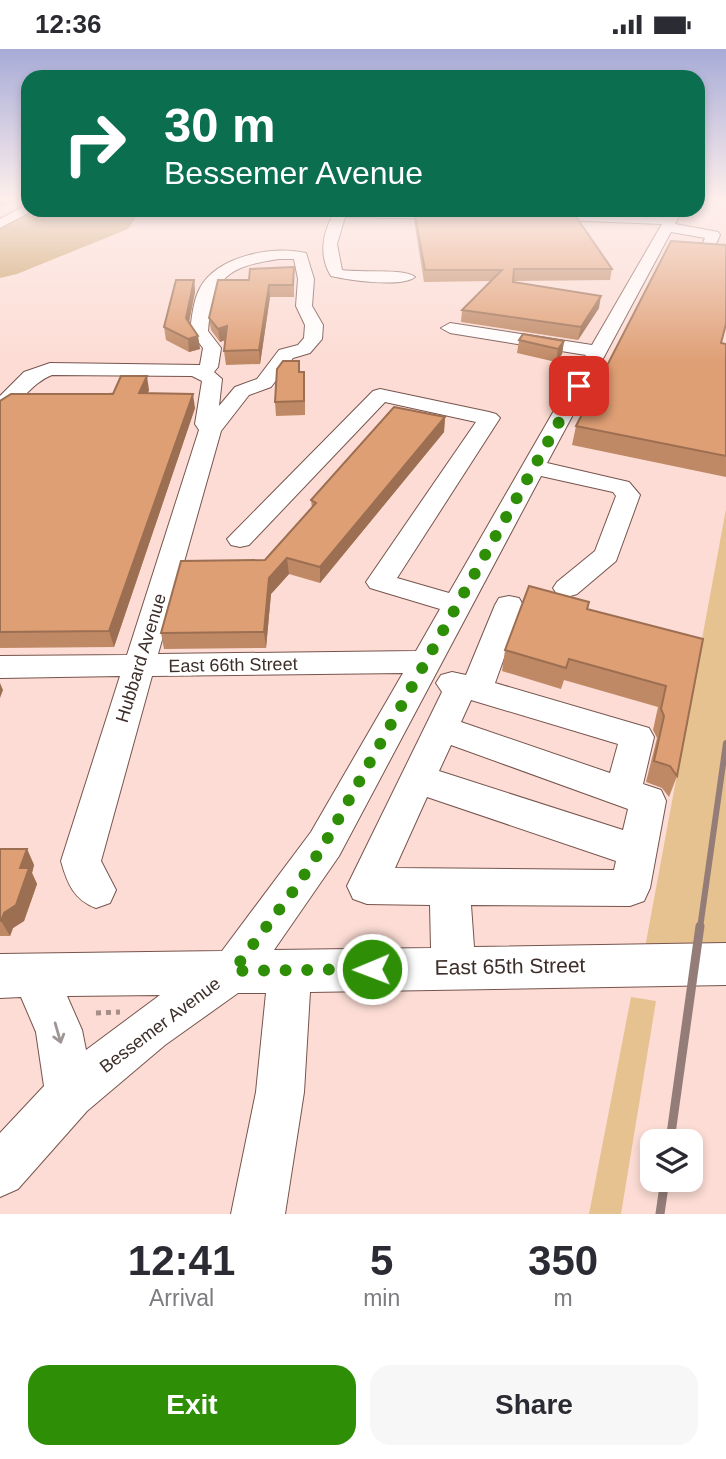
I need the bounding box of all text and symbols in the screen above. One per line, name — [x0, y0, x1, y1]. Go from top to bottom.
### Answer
text: 12:36 — [35, 9, 102, 39]
icon: right — [49, 98, 140, 189]
text: 30 m — [164, 98, 276, 152]
text: Bessemer Avenue — [164, 155, 423, 191]
pin — [549, 356, 609, 416]
icon: arrive — [560, 367, 598, 405]
street label: Hubbard Avenue — [112, 591, 170, 725]
street label: East 66th Street — [168, 654, 298, 676]
position arrow — [335, 932, 409, 1006]
street label: East 65th Street — [435, 953, 586, 979]
street label: Bessemer Avenue — [96, 973, 224, 1077]
one-way arrow — [53, 1021, 66, 1043]
map controls — [640, 1129, 703, 1192]
button: layers — [640, 1129, 703, 1192]
text: 12:41 — [128, 1237, 235, 1284]
text: 5 — [370, 1237, 393, 1284]
text: 350 — [528, 1237, 598, 1284]
text: Arrival — [149, 1285, 214, 1311]
text: min — [363, 1285, 400, 1311]
text: m — [554, 1285, 573, 1311]
button: Exit — [28, 1365, 356, 1445]
button: Share — [370, 1365, 698, 1445]

